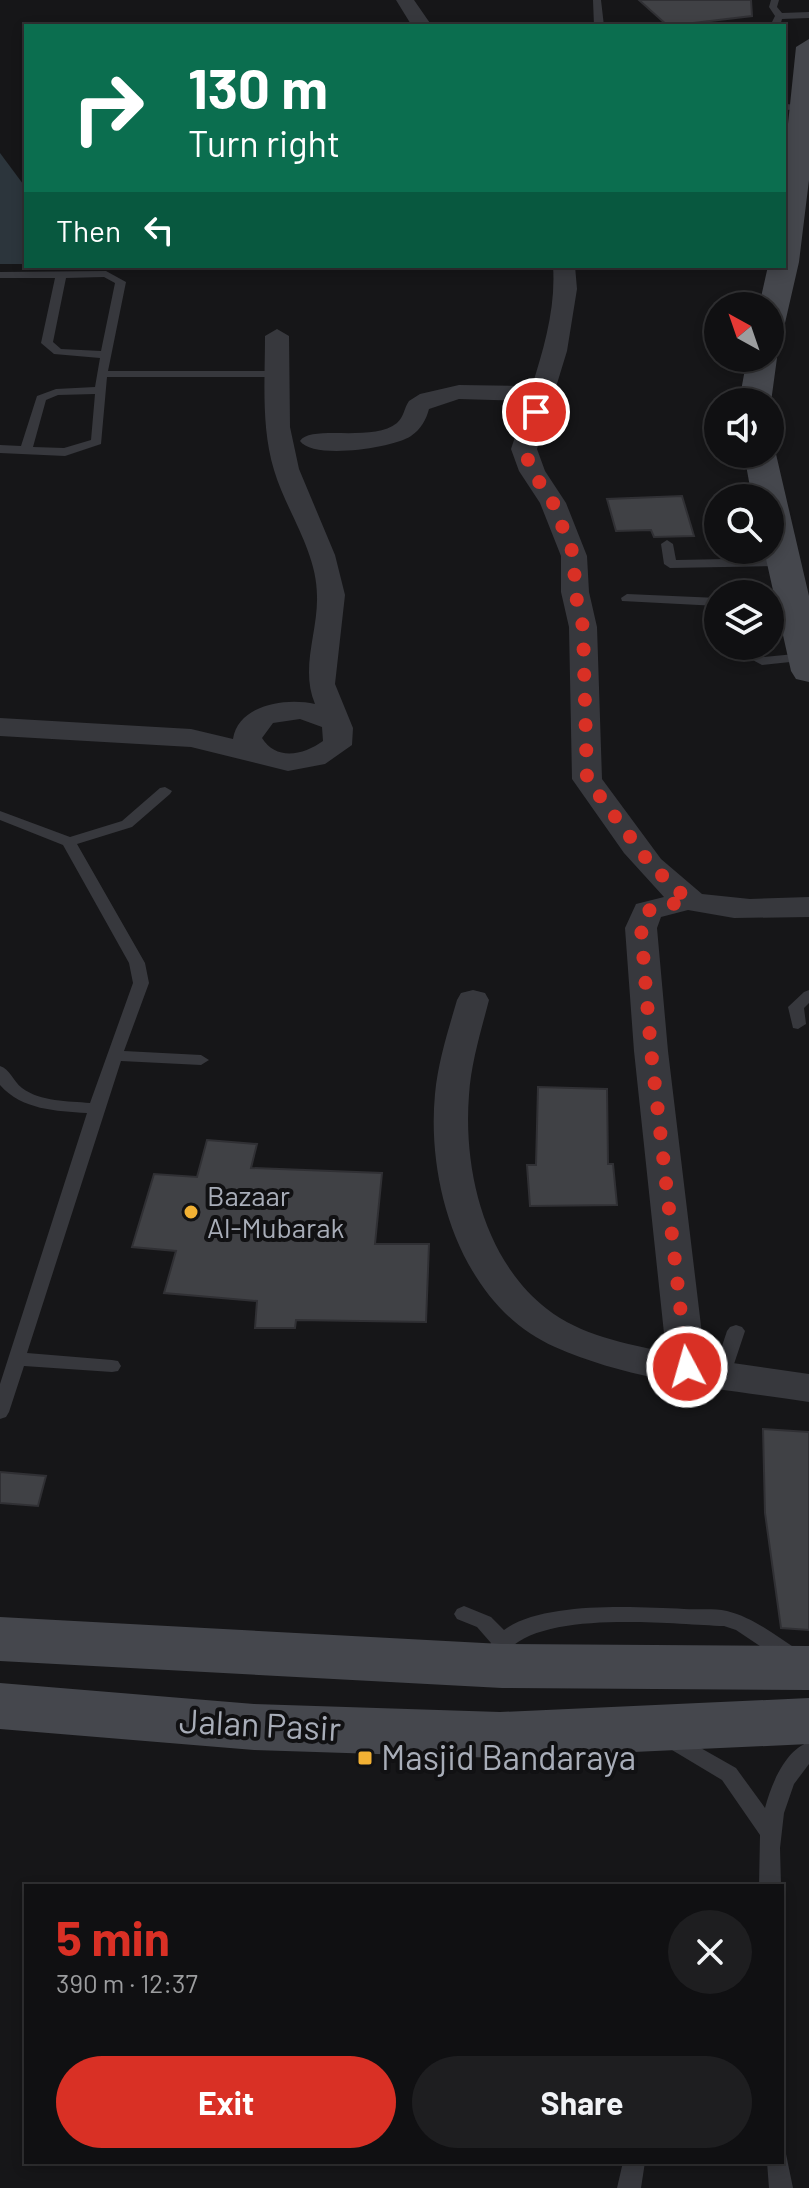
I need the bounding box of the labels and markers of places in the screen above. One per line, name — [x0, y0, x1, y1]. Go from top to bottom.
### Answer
pin — [502, 378, 570, 446]
place label: Bazaar Al-Mubarak — [207, 1178, 345, 1244]
marker: Bazaar Al-Mubarak — [182, 1203, 200, 1221]
place label: Masjid Bandaraya — [381, 1736, 636, 1777]
marker: Masjid Bandaraya — [356, 1749, 374, 1767]

